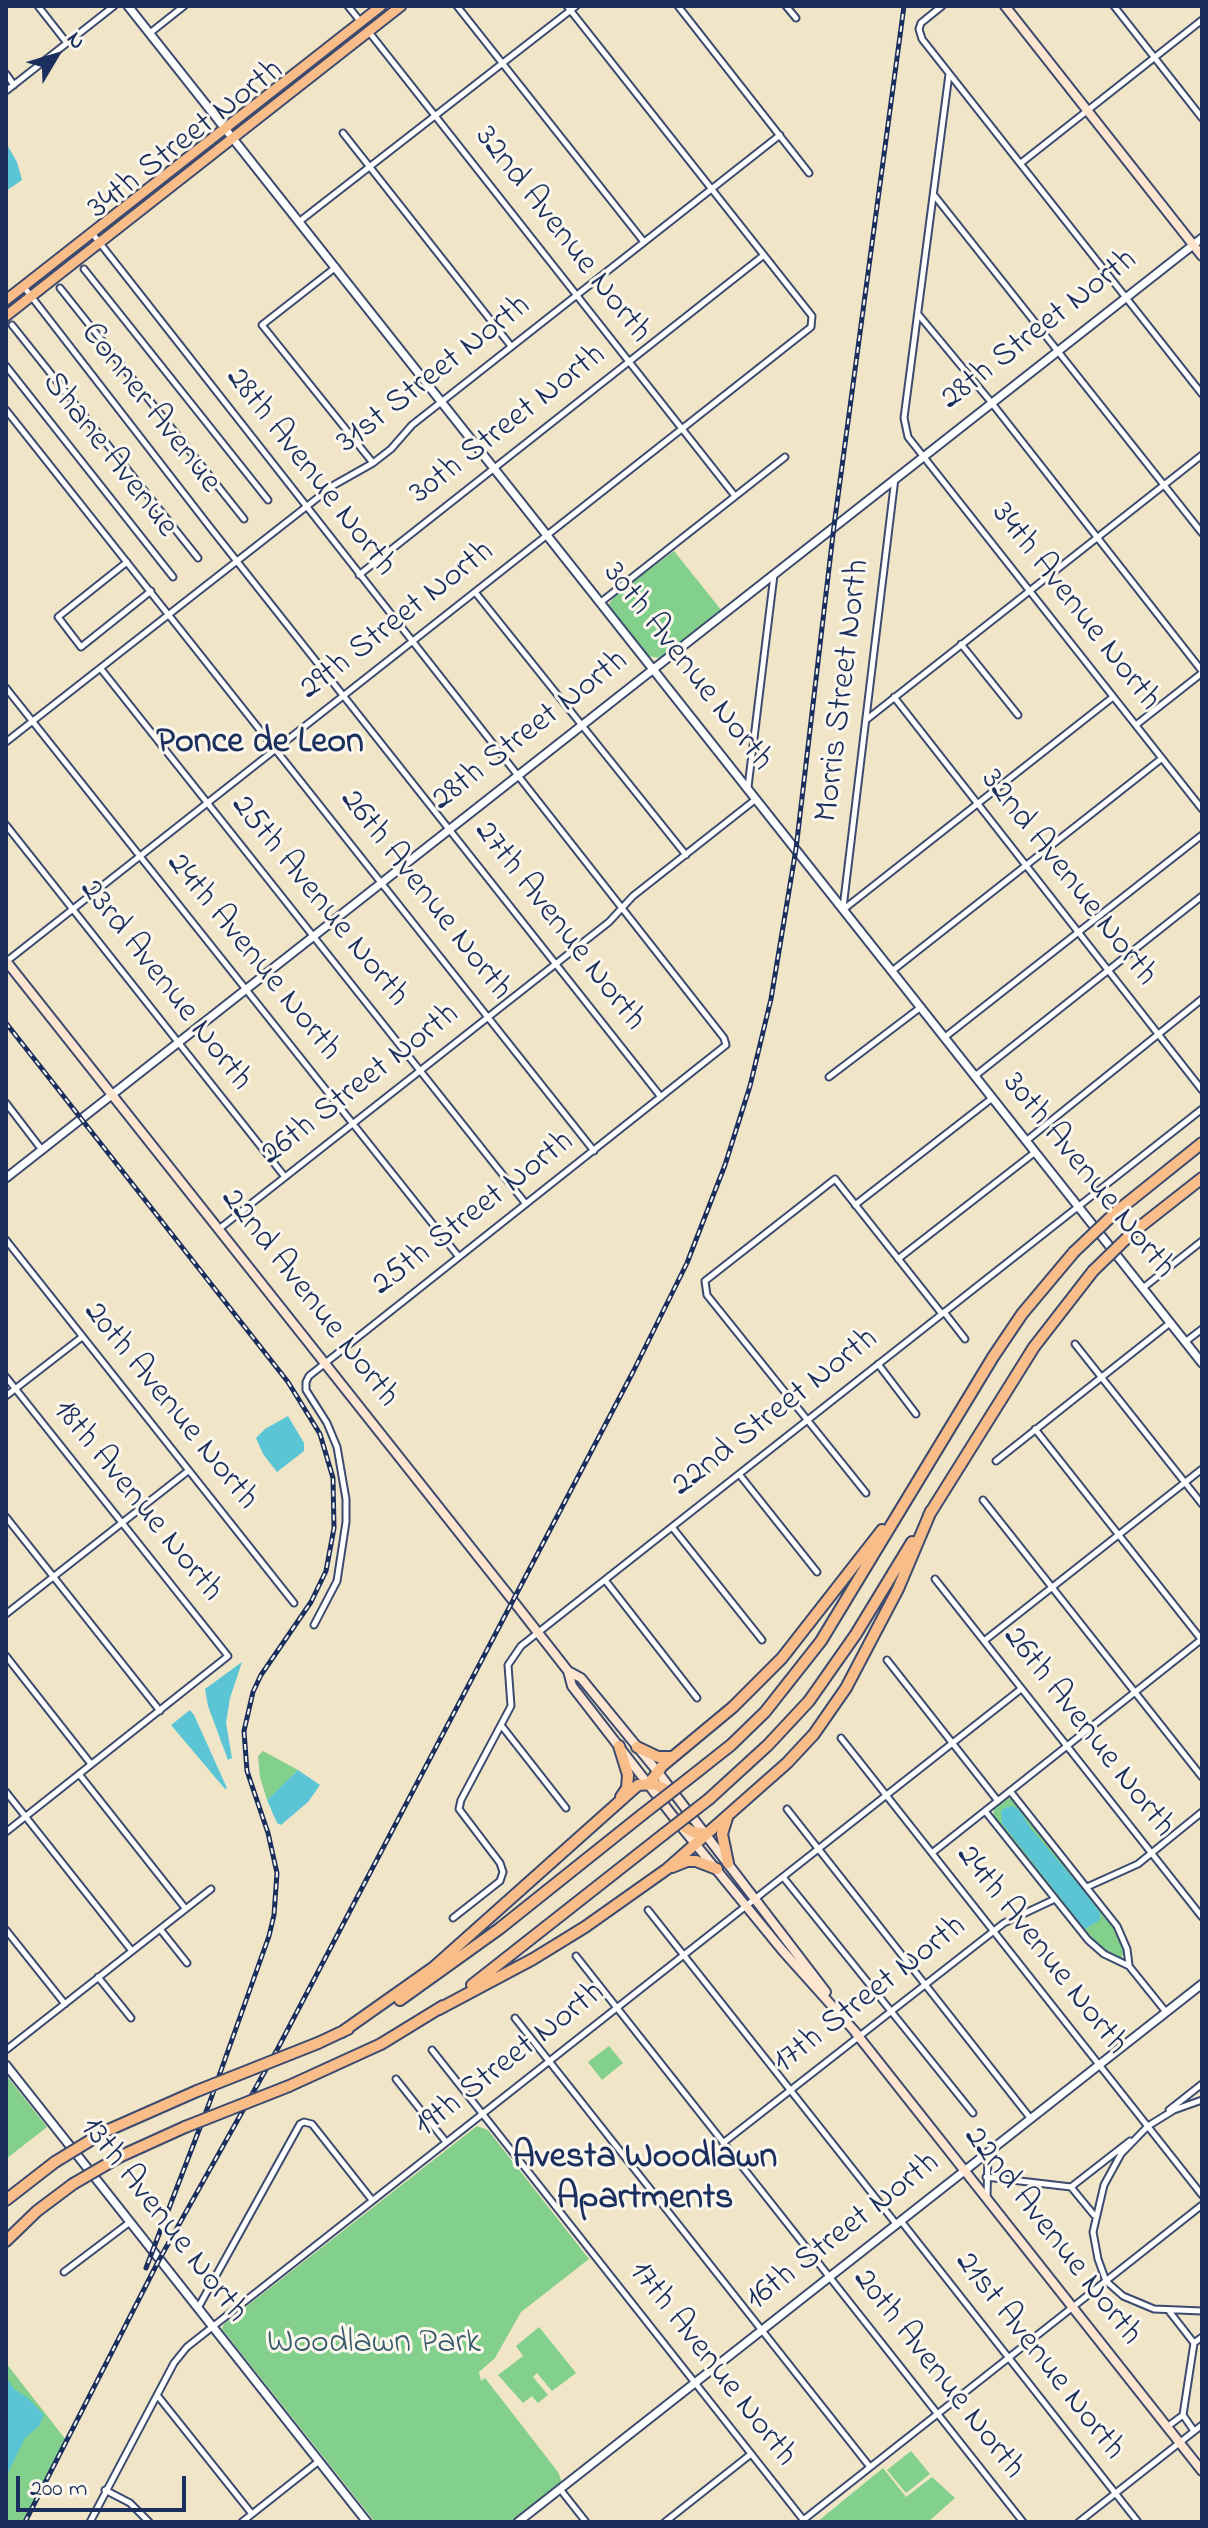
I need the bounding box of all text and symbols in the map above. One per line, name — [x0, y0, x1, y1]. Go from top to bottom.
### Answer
north arrow — [16, 16, 96, 96]
text: N — [58, 26, 92, 57]
street label: 34th Street North — [81, 52, 293, 230]
street label: 32nd Avenue North — [464, 119, 658, 353]
street label: 28th Street North — [933, 241, 1147, 421]
street label: 31st Street North — [330, 288, 540, 464]
street label: Conner Avenue — [70, 315, 228, 503]
street label: 30th Street North — [403, 337, 615, 515]
street label: 28th Avenue North — [215, 360, 403, 586]
street label: Shane Avenue — [31, 365, 185, 547]
street label: 34th Avenue North — [980, 496, 1168, 720]
street label: 29th Street North — [292, 533, 504, 711]
street label: 30th Avenue North — [592, 555, 780, 781]
street label: Morris Street North — [809, 557, 881, 825]
street label: 28th Street North — [424, 642, 638, 822]
district label: Ponce de Leon — [156, 723, 364, 767]
street label: 32nd Avenue North — [970, 762, 1164, 996]
street label: 26th Avenue North — [329, 782, 519, 1010]
street label: 25th Avenue North — [220, 788, 416, 1016]
street label: 27th Avenue North — [463, 814, 653, 1040]
street label: 24th Avenue North — [156, 846, 348, 1070]
street label: 23rd Avenue North — [69, 872, 259, 1100]
street label: 26th Street North — [254, 996, 468, 1176]
street label: 30th Avenue North — [991, 1066, 1183, 1288]
street label: 25th Street North — [365, 1123, 583, 1307]
street label: 22nd Avenue North — [210, 1181, 406, 1417]
street label: 20th Avenue North — [72, 1294, 266, 1520]
street label: 22nd Street North — [665, 1321, 887, 1507]
street label: 18th Avenue North — [42, 1393, 230, 1611]
street label: 26th Avenue North — [992, 1619, 1182, 1847]
street label: 24th Avenue North — [945, 1838, 1135, 2064]
street label: 17th Street North — [766, 1908, 976, 2084]
street label: 19th Street North — [408, 1974, 614, 2148]
street label: 13th Avenue North — [69, 2110, 255, 2332]
street label: 22nd Avenue North — [953, 2119, 1149, 2355]
district label: Avesta Woodlawn Apartments — [513, 2138, 777, 2223]
street label: 16th Street North — [739, 2145, 949, 2321]
street label: 21st Avenue North — [944, 2244, 1132, 2470]
street label: 17th Avenue North — [618, 2254, 804, 2476]
street label: 20th Avenue North — [842, 2261, 1032, 2489]
park label: Woodlawn Park — [267, 2325, 481, 2365]
scale bar — [20, 2460, 190, 2510]
text: 200 m — [30, 2472, 87, 2507]

